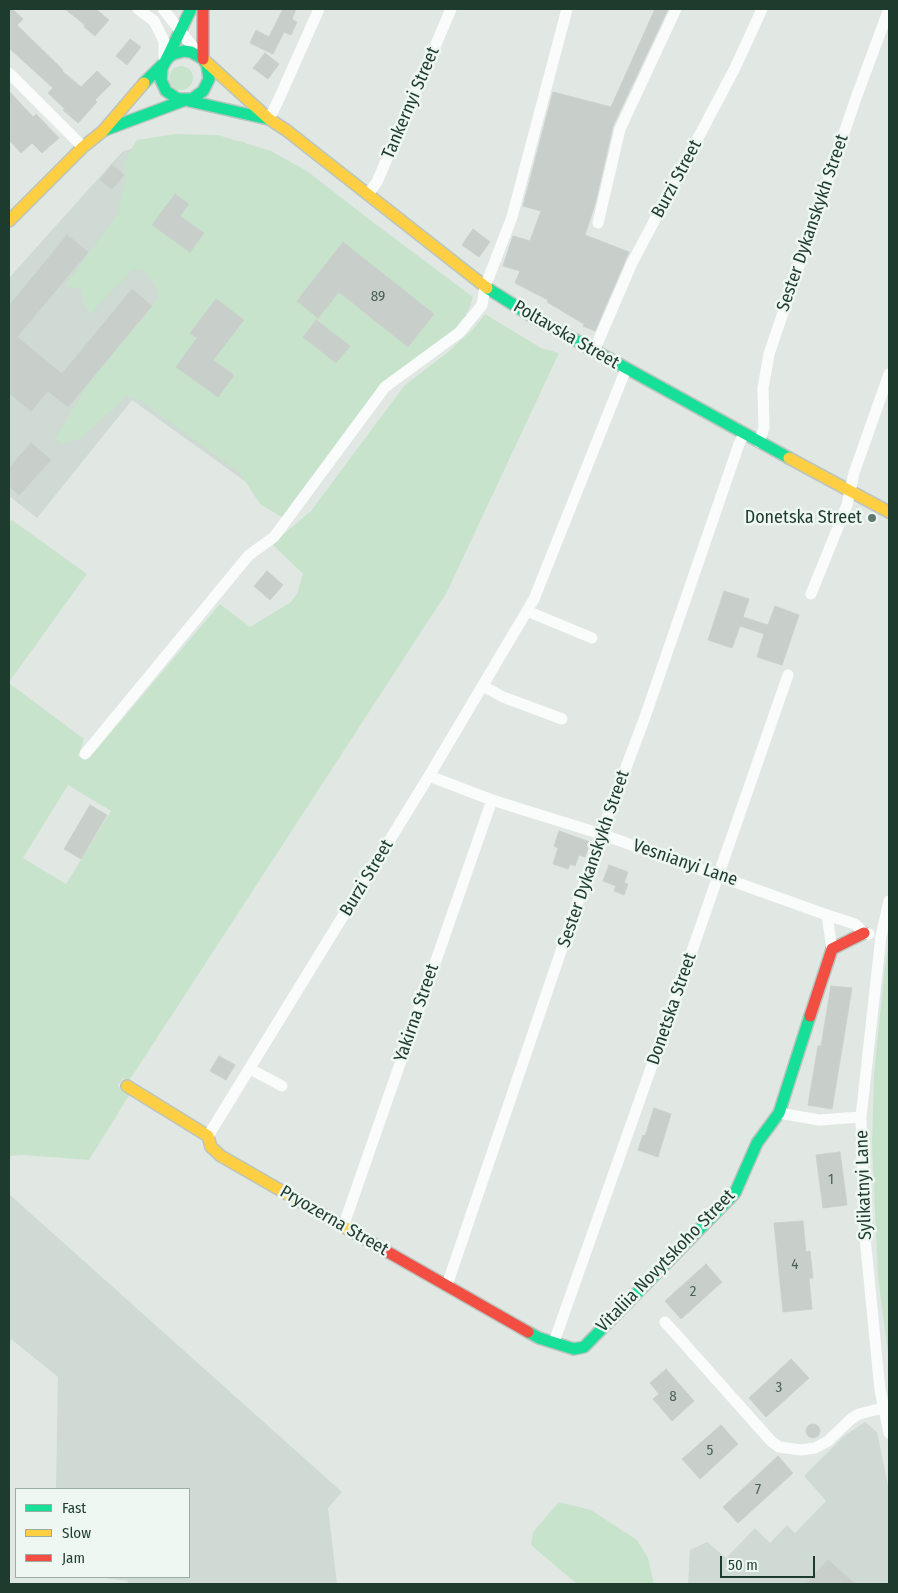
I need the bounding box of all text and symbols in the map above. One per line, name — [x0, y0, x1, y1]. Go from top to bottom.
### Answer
street label: Tankernyi Street — [378, 44, 444, 162]
street label: Sester Dykanskykh Street — [773, 132, 853, 314]
street label: Burzi Street — [647, 136, 707, 222]
house number: 89 — [371, 288, 385, 306]
street label: Poltavska Street — [509, 296, 623, 374]
place label: Donetska Street — [745, 507, 862, 529]
marker: Donetska Street — [866, 512, 878, 524]
street label: Sester Dykanskykh Street — [554, 768, 634, 950]
street label: Vesnianyi Lane — [630, 835, 740, 891]
street label: Burzi Street — [336, 836, 398, 920]
street label: Donetska Street — [643, 950, 701, 1068]
street label: Yakirna Street — [390, 961, 444, 1065]
street label: Sylikatnyi Lane — [851, 1130, 877, 1240]
house number: 1 — [828, 1171, 834, 1189]
street label: Pryozerna Street — [276, 1181, 392, 1261]
street label: Vitaliia Novytskoho Street — [592, 1185, 740, 1337]
house number: 4 — [791, 1256, 799, 1274]
house number: 2 — [690, 1283, 696, 1301]
house number: 3 — [776, 1379, 782, 1397]
house number: 8 — [669, 1388, 677, 1406]
house number: 5 — [707, 1442, 713, 1460]
house number: 7 — [755, 1481, 761, 1499]
legend — [15, 1488, 190, 1578]
text: Fast — [62, 1499, 86, 1517]
text: Slow — [62, 1524, 91, 1542]
scale bar — [723, 1546, 818, 1578]
text: Jam — [62, 1549, 85, 1567]
text: 50 m — [728, 1556, 758, 1574]

